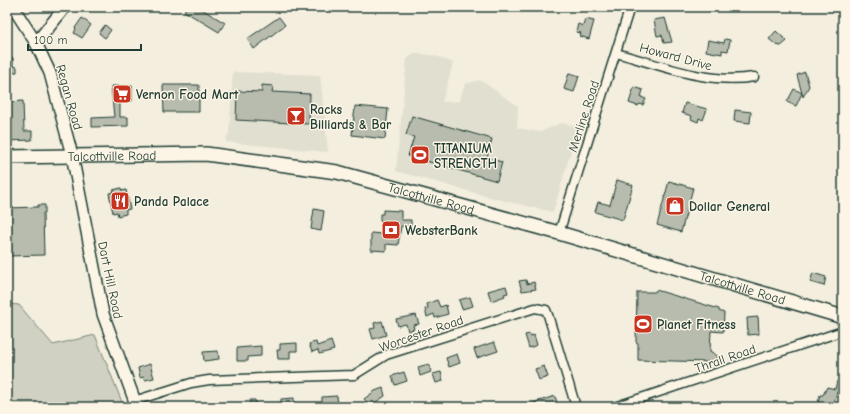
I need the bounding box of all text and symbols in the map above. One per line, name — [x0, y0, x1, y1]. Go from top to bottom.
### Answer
scale bar — [28, 26, 141, 52]
text: 100 m — [34, 33, 67, 47]
street label: Howard Drive — [638, 40, 714, 73]
street label: Regan Road — [53, 63, 86, 132]
street label: Merline Road — [565, 78, 602, 154]
supermarket icon: Vernon Food Mart — [111, 83, 133, 105]
place label: Vernon Food Mart — [136, 87, 239, 102]
place label: Racks Billiards & Bar — [310, 102, 392, 132]
bar icon: Racks Billiards & Bar — [285, 105, 307, 127]
place label: TITANIUM STRENGTH — [434, 141, 497, 171]
sports icon: TITANIUM STRENGTH — [409, 144, 431, 166]
street label: Talcottville Road — [68, 148, 156, 164]
street label: Talcottville Road — [386, 179, 476, 217]
restaurant icon: Panda Palace — [109, 190, 131, 212]
place label: Panda Palace — [134, 194, 209, 209]
shop icon: Dollar General — [664, 195, 686, 217]
place label: Dollar General — [689, 199, 770, 214]
bank icon: WebsterBank — [380, 219, 402, 241]
place label: WebsterBank — [405, 223, 478, 238]
street label: Dart Hill Road — [95, 240, 126, 320]
street label: Talcottville Road — [698, 268, 787, 308]
street label: Worcester Road — [377, 312, 465, 355]
sports icon: Planet Fitness — [632, 313, 654, 335]
place label: Planet Fitness — [657, 317, 736, 332]
street label: Thrall Road — [693, 341, 758, 376]

